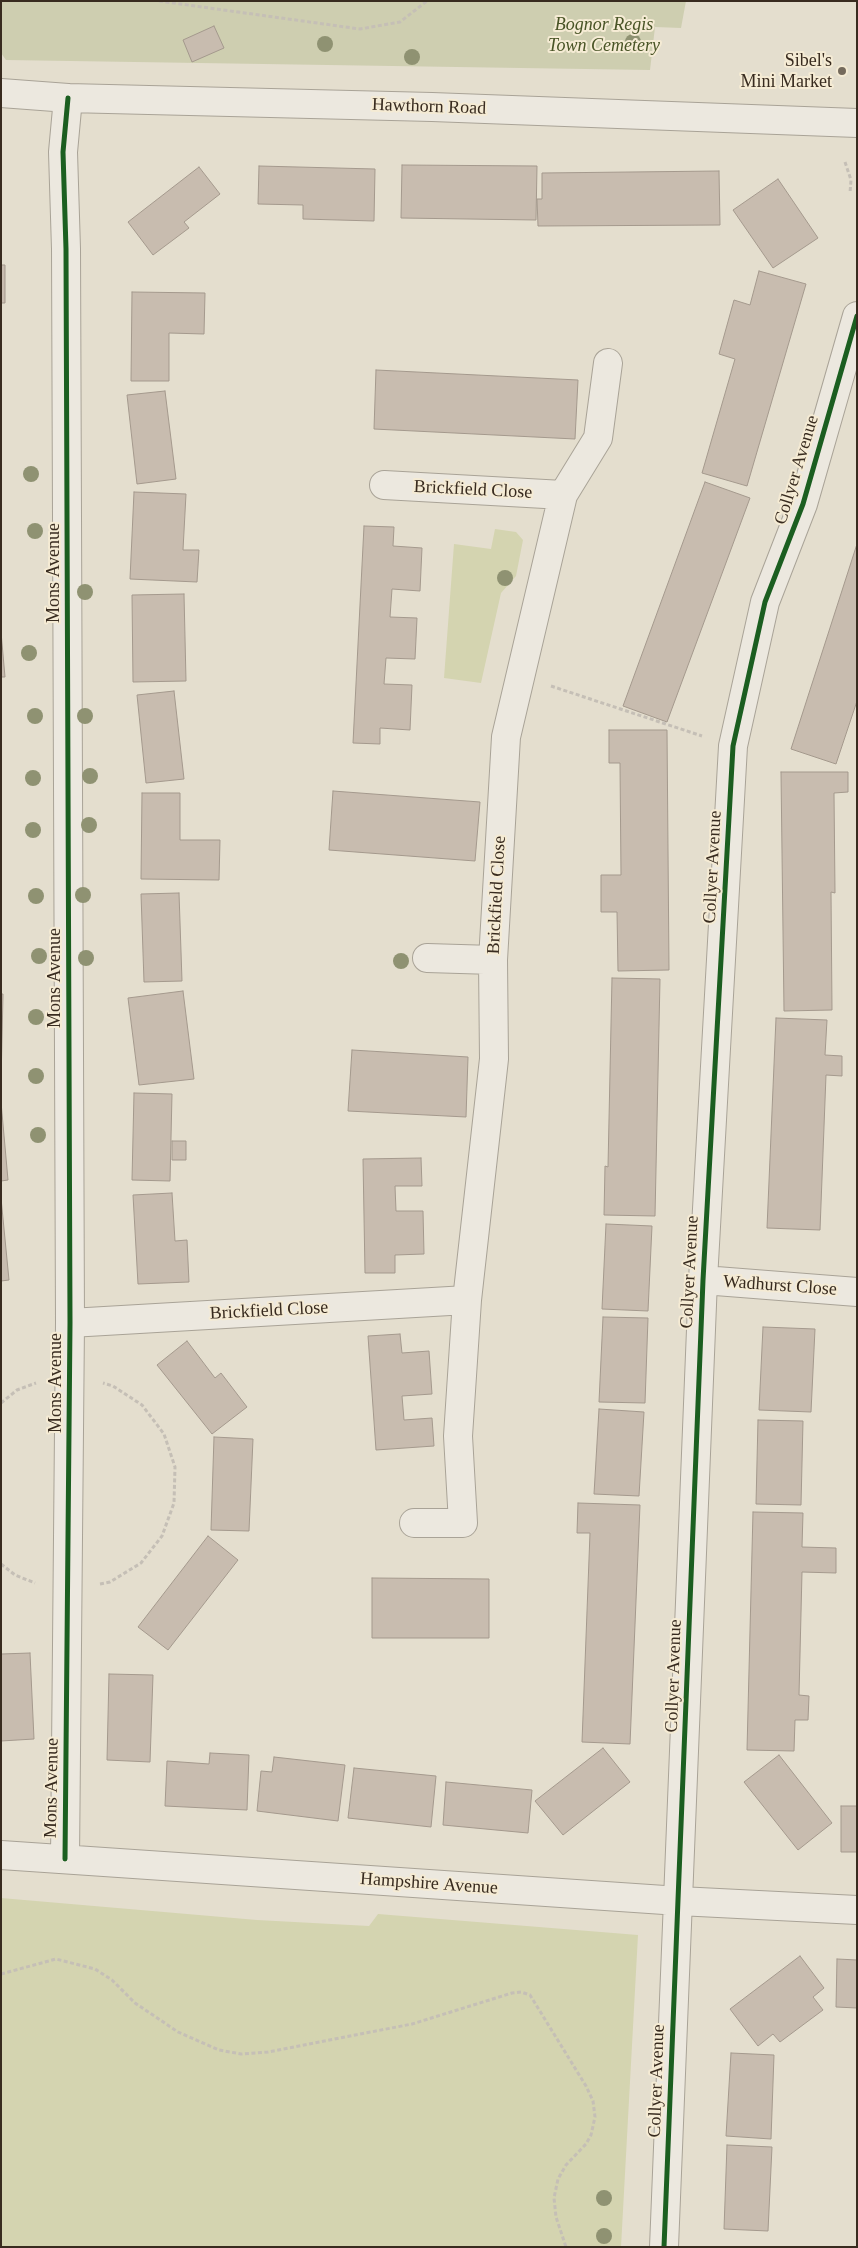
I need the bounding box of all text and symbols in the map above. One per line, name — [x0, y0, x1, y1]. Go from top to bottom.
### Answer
park label: Bognor Regis Town Cemetery — [548, 14, 660, 56]
place label: Sibel's Mini Market — [741, 50, 832, 92]
marker: Sibel's Mini Market — [836, 65, 848, 77]
street label: Hawthorn Road — [371, 94, 487, 120]
street label: Collyer Avenue — [770, 413, 824, 527]
street label: Brickfield Close — [413, 476, 533, 504]
street label: Mons Avenue — [43, 523, 65, 623]
street label: Collyer Avenue — [699, 810, 727, 924]
street label: Brickfield Close — [483, 835, 511, 955]
street label: Mons Avenue — [44, 928, 66, 1028]
street label: Collyer Avenue — [676, 1215, 704, 1329]
street label: Wadhurst Close — [722, 1271, 838, 1301]
street label: Brickfield Close — [209, 1297, 329, 1325]
street label: Mons Avenue — [45, 1333, 67, 1433]
street label: Collyer Avenue — [661, 1619, 687, 1733]
street label: Mons Avenue — [40, 1738, 64, 1838]
street label: Hampshire Avenue — [359, 1868, 499, 1900]
street label: Collyer Avenue — [644, 2024, 670, 2138]

